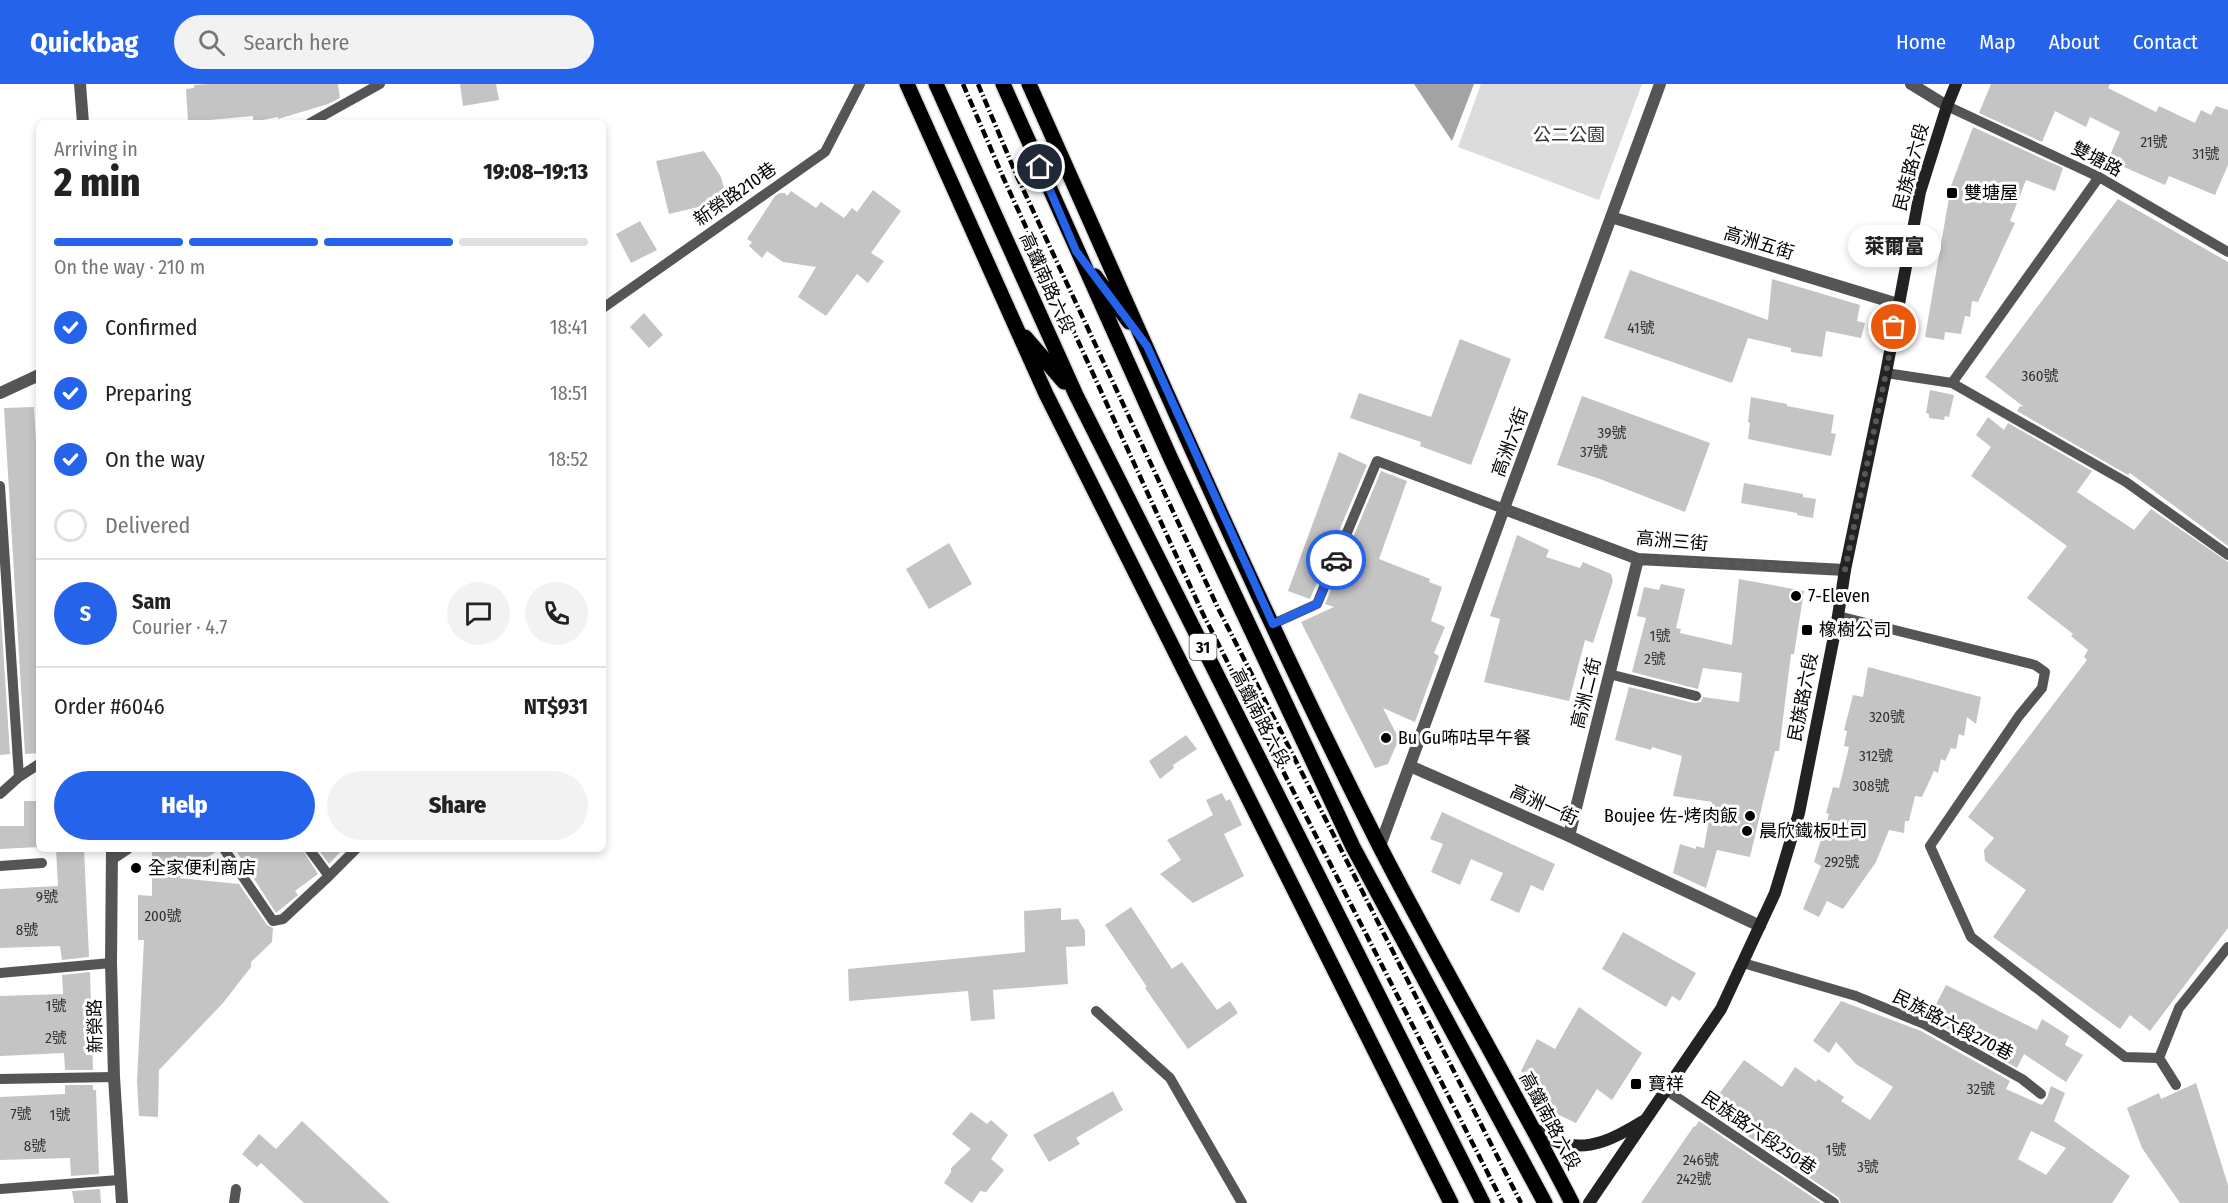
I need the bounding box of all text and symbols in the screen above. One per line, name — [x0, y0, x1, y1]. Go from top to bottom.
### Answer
search box — [174, 15, 594, 69]
text: Quickbag — [30, 26, 138, 59]
icon: search — [195, 26, 228, 59]
text: Search here — [243, 29, 349, 56]
text: Home — [1896, 29, 1946, 55]
text: Map — [1979, 29, 2016, 55]
text: About — [2049, 29, 2100, 55]
text: Contact — [2133, 29, 2198, 55]
street label: 民族路六段 — [1889, 121, 1933, 213]
park label: 公二公園 — [1533, 124, 1605, 146]
house number: 21號 — [2140, 133, 2168, 151]
text: Arriving in — [54, 137, 138, 161]
street label: 雙塘路 — [2068, 137, 2126, 181]
pin — [1014, 141, 1065, 192]
house number: 31號 — [2192, 145, 2220, 163]
icon: home — [1023, 150, 1056, 183]
street label: 新榮路210巷 — [689, 157, 781, 231]
text: 19:08–19:13 — [483, 158, 588, 185]
text: 2 min — [54, 160, 140, 206]
place label: 雙塘屋 — [1964, 182, 2018, 204]
marker: 雙塘屋 — [1945, 186, 1959, 200]
street label: 高洲五街 — [1721, 222, 1797, 264]
callout: 萊爾富 — [1848, 225, 1940, 267]
street label: 高鐵南路六段 — [1015, 229, 1079, 337]
text: 萊爾富 — [1865, 234, 1925, 258]
text: On the way · 210 m — [54, 255, 205, 279]
pin — [1868, 301, 1919, 352]
icon: bag — [1877, 310, 1910, 343]
icon: check — [54, 311, 87, 344]
text: Confirmed — [105, 314, 198, 341]
text: 18:41 — [550, 315, 588, 339]
house number: 41號 — [1627, 319, 1655, 337]
house number: 360號 — [2021, 367, 2059, 385]
icon: check — [54, 377, 87, 410]
text: Preparing — [105, 380, 191, 407]
text: 18:51 — [550, 381, 588, 405]
street label: 高洲六街 — [1487, 404, 1533, 480]
house number: 39號 — [1598, 424, 1626, 442]
icon: check — [54, 443, 87, 476]
house number: 37號 — [1580, 443, 1608, 461]
text: On the way — [105, 446, 205, 473]
text: 18:52 — [548, 447, 588, 471]
text: Delivered — [105, 512, 190, 539]
street label: 高洲三街 — [1635, 527, 1709, 555]
courier — [1306, 530, 1366, 590]
icon: car — [1320, 544, 1353, 577]
button: chat — [447, 582, 510, 645]
button: phone — [525, 582, 588, 645]
place label: 7-Eleven — [1808, 585, 1870, 607]
text: Sam — [132, 588, 171, 615]
marker: 7-Eleven — [1789, 589, 1803, 603]
text: S — [80, 600, 91, 627]
text: Courier · 4.7 — [132, 615, 227, 639]
place label: 橡樹公司 — [1819, 619, 1891, 641]
marker: 橡樹公司 — [1800, 623, 1814, 637]
house number: 1號 — [1650, 627, 1670, 645]
road number: 31 — [1190, 634, 1216, 660]
house number: 2號 — [1644, 650, 1666, 668]
street label: 民族路六段 — [1784, 651, 1822, 743]
street label: 高洲二街 — [1567, 655, 1605, 731]
street label: 高鐵南路六段 — [1226, 665, 1294, 771]
text: Order #6046 — [54, 693, 165, 720]
text: NT$931 — [524, 693, 588, 720]
house number: 320號 — [1869, 708, 1905, 726]
place label: Bu Gu咘咕早午餐 — [1398, 727, 1531, 749]
marker: Bu Gu咘咕早午餐 — [1379, 731, 1393, 745]
house number: 312號 — [1859, 747, 1893, 765]
button: Help — [54, 771, 315, 840]
button: Share — [327, 771, 588, 840]
house number: 308號 — [1852, 777, 1890, 795]
street label: 高洲一街 — [1507, 780, 1581, 830]
place label: Boujee 佐-烤肉飯 — [1604, 805, 1738, 827]
marker: Boujee 佐-烤肉飯 — [1743, 809, 1757, 823]
place label: 晨欣鐵板吐司 — [1759, 820, 1867, 842]
marker: 晨欣鐵板吐司 — [1740, 824, 1754, 838]
house number: 292號 — [1824, 853, 1860, 871]
place label: 全家便利商店 — [148, 857, 256, 879]
marker: 全家便利商店 — [129, 861, 143, 875]
house number: 9號 — [36, 888, 58, 906]
house number: 200號 — [144, 907, 182, 925]
house number: 8號 — [16, 921, 38, 939]
street label: 民族路六段270巷 — [1889, 985, 2017, 1065]
house number: 1號 — [46, 997, 66, 1015]
street label: 新榮路 — [84, 999, 106, 1053]
house number: 2號 — [45, 1029, 67, 1047]
street label: 高鐵南路六段 — [1515, 1068, 1585, 1174]
place label: 寶祥 — [1648, 1073, 1684, 1095]
marker: 寶祥 — [1629, 1077, 1643, 1091]
house number: 32號 — [1967, 1080, 1995, 1098]
street label: 民族路六段250巷 — [1697, 1087, 1821, 1179]
house number: 7號 — [10, 1105, 32, 1123]
house number: 1號 — [50, 1106, 70, 1124]
house number: 8號 — [24, 1137, 46, 1155]
house number: 1號 — [1826, 1141, 1846, 1159]
house number: 246號 — [1683, 1151, 1719, 1169]
house number: 3號 — [1857, 1158, 1879, 1176]
house number: 242號 — [1677, 1170, 1712, 1188]

